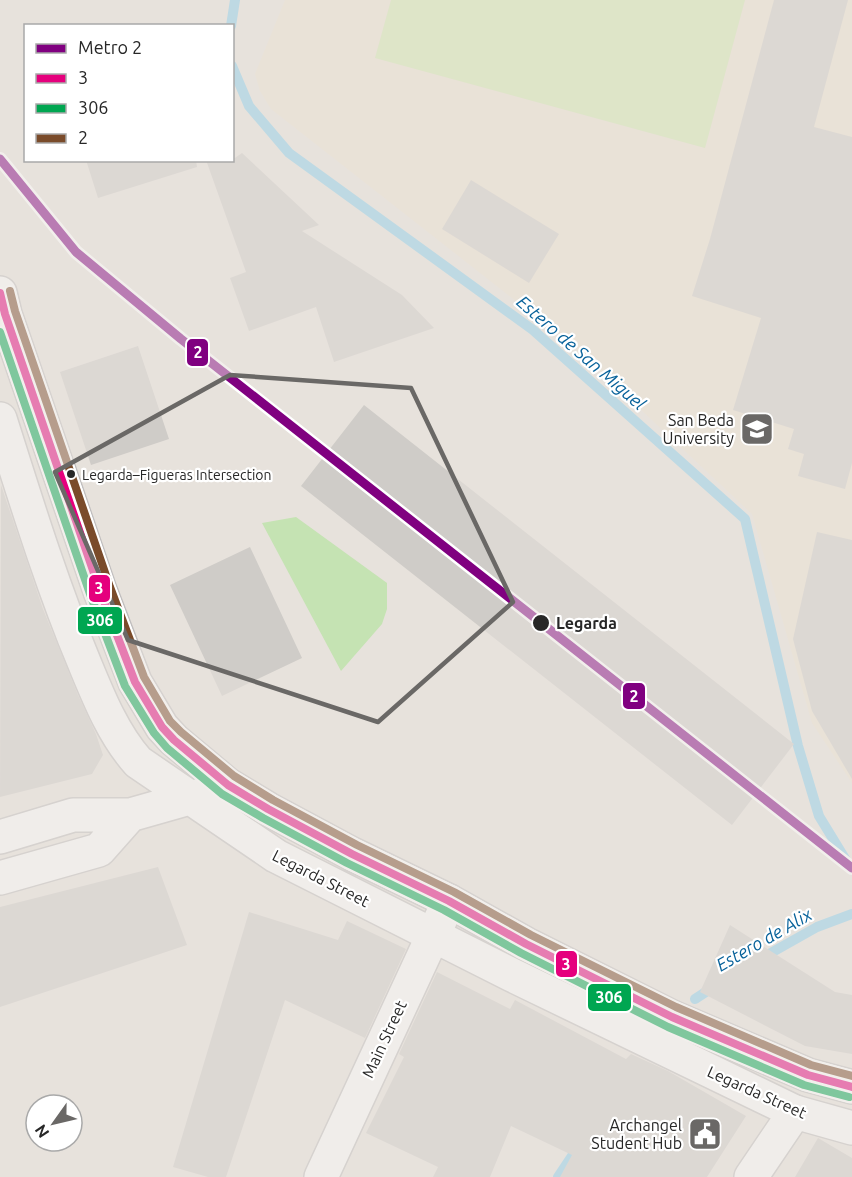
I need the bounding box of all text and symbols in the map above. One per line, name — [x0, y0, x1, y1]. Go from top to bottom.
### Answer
legend — [24, 24, 234, 162]
text: Metro 2 — [78, 37, 142, 57]
text: 3 — [78, 67, 88, 87]
text: 306 — [78, 97, 108, 117]
text: 2 — [78, 127, 88, 147]
water label: Estero de San Miguel — [513, 291, 650, 414]
line badge: 2 — [186, 338, 209, 367]
text: 2 — [193, 343, 203, 361]
place label: San Beda University — [663, 411, 734, 447]
school or university icon: San Beda University — [739, 411, 775, 447]
place label: Legarda–Figueras Intersection — [82, 467, 272, 483]
marker: Legarda–Figueras Intersection — [65, 468, 77, 480]
line badge: 3 — [88, 574, 111, 603]
text: 3 — [94, 579, 104, 597]
line badge: 306 — [77, 606, 123, 635]
text: 306 — [86, 611, 114, 629]
marker: Legarda — [531, 613, 551, 633]
place label: Legarda — [556, 614, 617, 632]
line badge: 2 — [622, 682, 646, 710]
text: 2 — [629, 687, 639, 705]
street label: Legarda Street — [270, 846, 373, 910]
water label: Estero de Alix — [712, 904, 815, 975]
line badge: 3 — [555, 950, 578, 978]
text: 3 — [561, 955, 571, 973]
line badge: 306 — [587, 983, 632, 1012]
text: 306 — [595, 988, 623, 1006]
street label: Main Street — [358, 997, 410, 1081]
street label: Legarda Street — [705, 1062, 810, 1122]
north arrow — [24, 1093, 84, 1153]
place label: Archangel Student Hub — [591, 1116, 682, 1152]
public building icon: Archangel Student Hub — [687, 1116, 723, 1152]
text: N — [31, 1121, 52, 1141]

